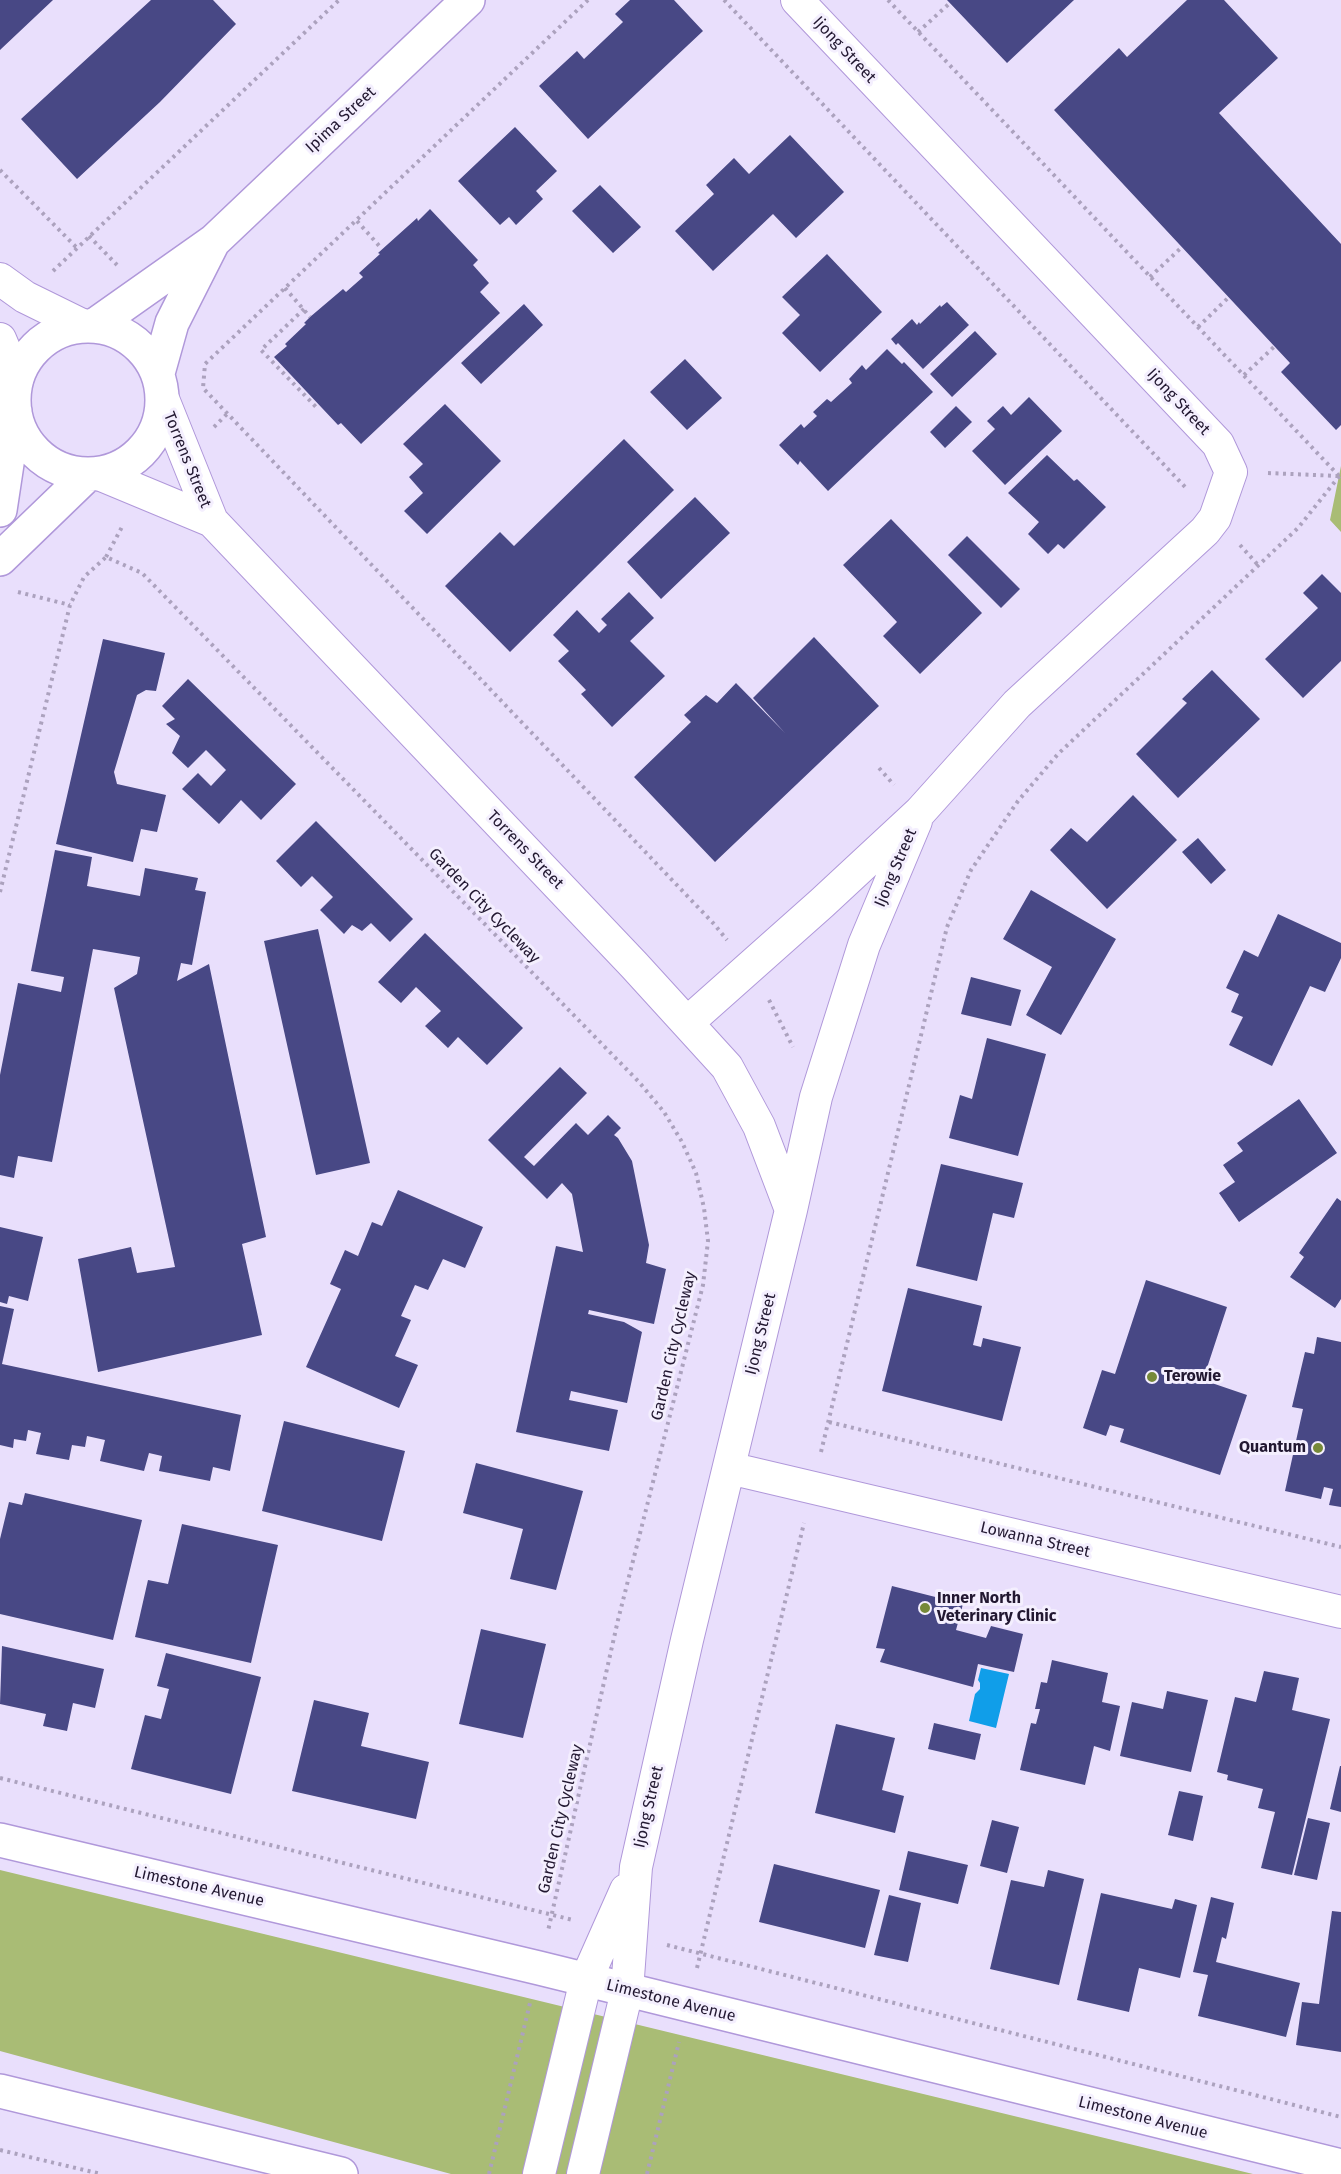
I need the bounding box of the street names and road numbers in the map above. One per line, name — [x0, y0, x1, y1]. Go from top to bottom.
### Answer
street label: Ijong Street — [808, 13, 880, 87]
street label: Ipima Street — [302, 83, 380, 157]
street label: Ijong Street — [1142, 365, 1214, 439]
street label: Torrens Street — [159, 409, 215, 511]
street label: Torrens Street — [483, 807, 567, 893]
street label: Ijong Street — [871, 826, 921, 910]
street label: Garden City Cycleway — [424, 845, 544, 967]
street label: Garden City Cycleway — [648, 1270, 700, 1422]
street label: Ijong Street — [742, 1291, 780, 1377]
street label: Lowanna Street — [978, 1518, 1092, 1562]
street label: Garden City Cycleway — [535, 1743, 587, 1895]
street label: Ijong Street — [630, 1764, 668, 1850]
street label: Limestone Avenue — [132, 1863, 266, 1911]
street label: Limestone Avenue — [604, 1976, 738, 2026]
street label: Limestone Avenue — [1076, 2093, 1210, 2143]

